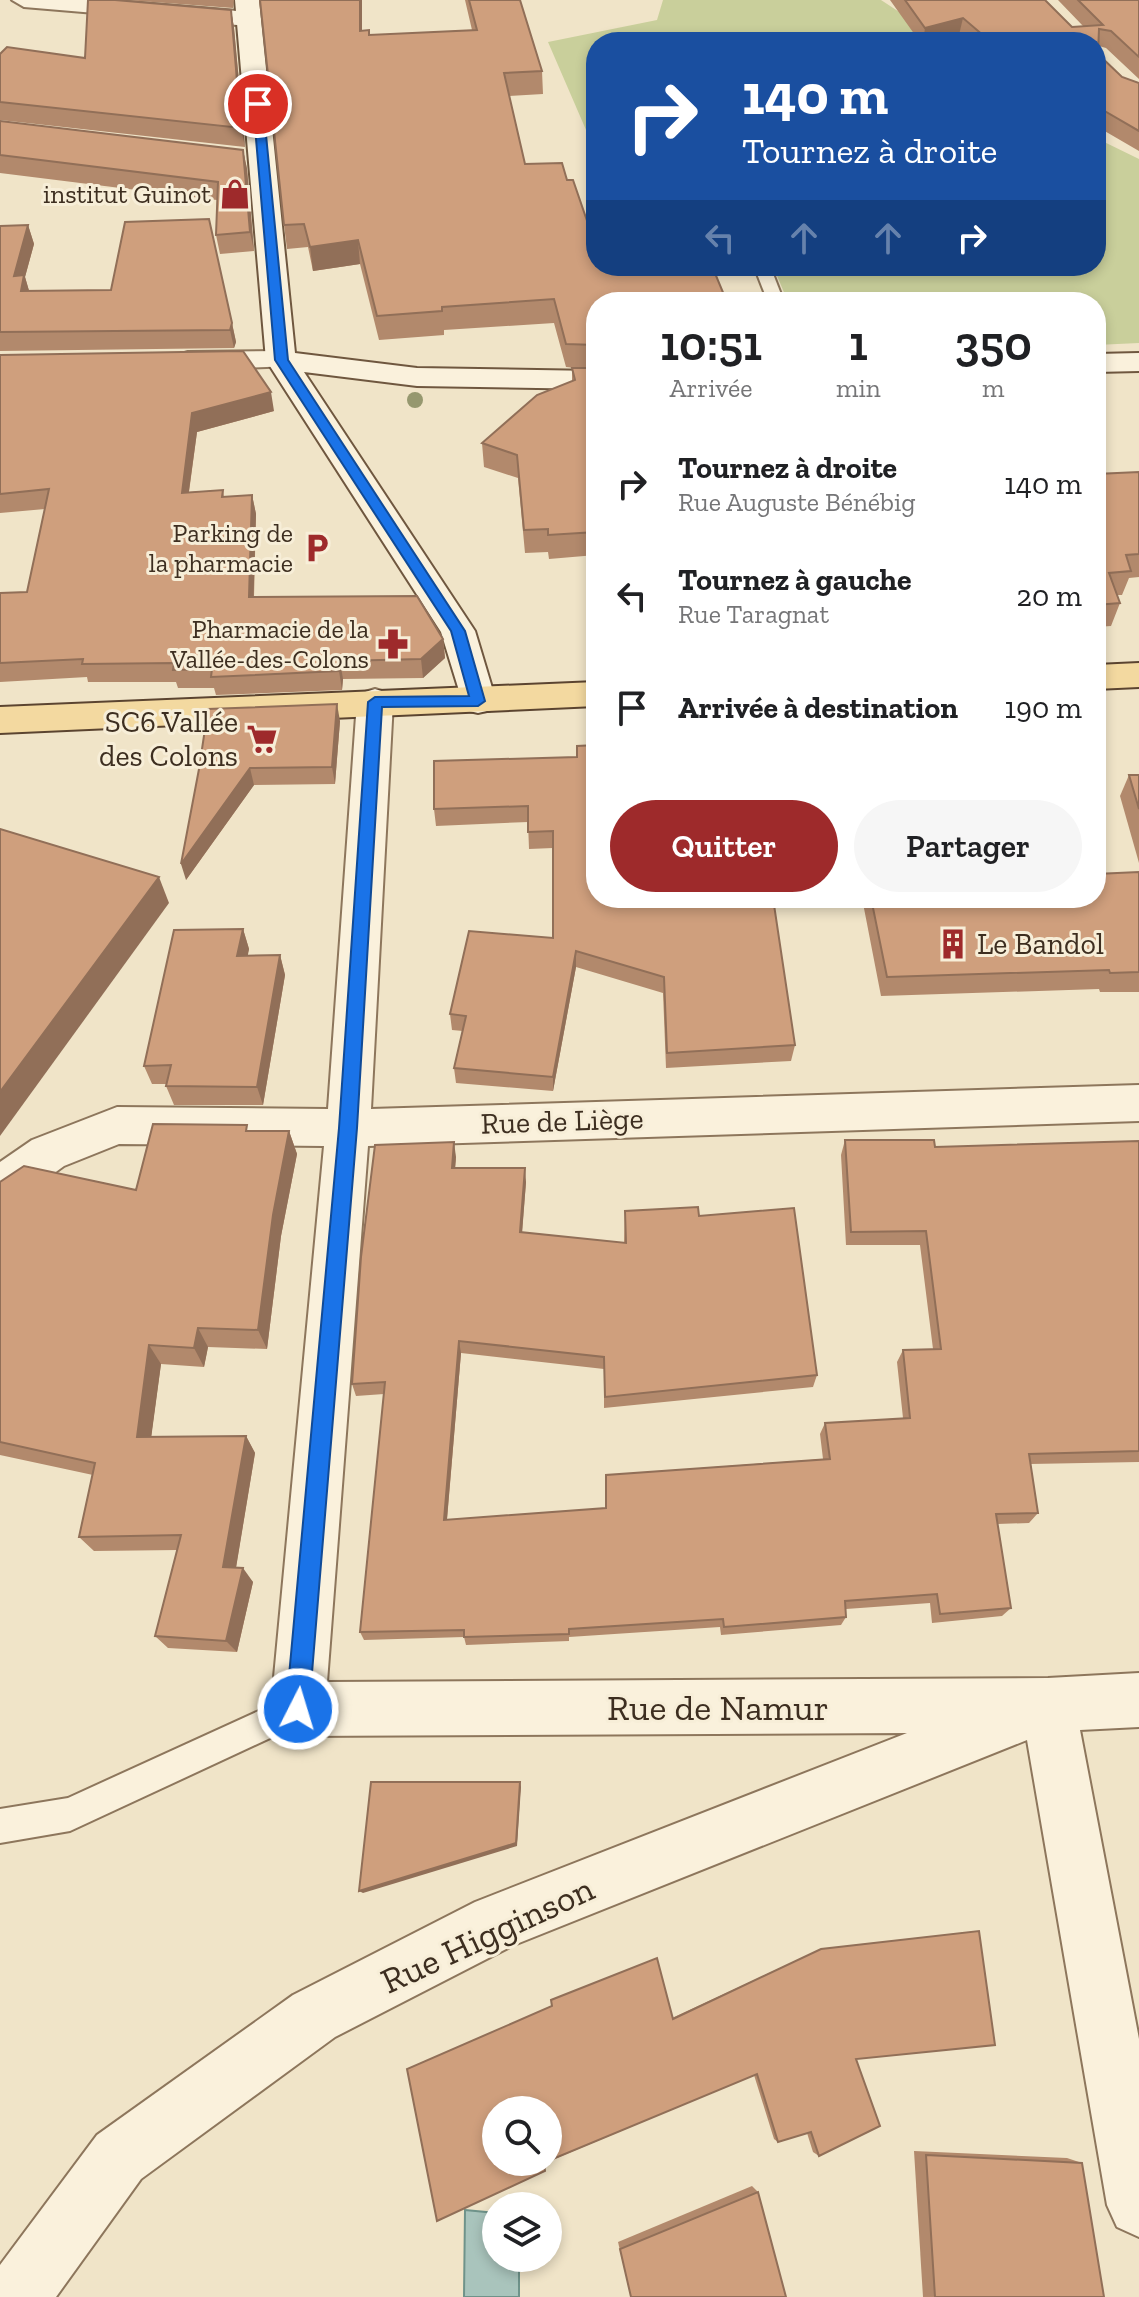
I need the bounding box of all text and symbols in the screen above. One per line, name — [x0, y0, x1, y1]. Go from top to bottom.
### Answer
text: 140 m — [742, 61, 888, 128]
icon: right — [610, 64, 714, 168]
pin — [224, 70, 292, 138]
icon: arrive — [236, 82, 280, 126]
text: Tournez à droite — [742, 129, 998, 172]
shop icon: institut Guinot — [218, 177, 252, 211]
place label: institut Guinot — [43, 178, 211, 210]
icon: left — [698, 216, 742, 260]
icon: ahead — [782, 216, 826, 260]
icon: ahead — [866, 216, 910, 260]
icon: right — [950, 216, 994, 260]
text: 10:51 — [660, 315, 762, 372]
text: 1 — [849, 315, 868, 372]
text: 350 — [955, 315, 1032, 372]
text: Arrivée — [670, 372, 752, 404]
text: min — [836, 372, 881, 404]
text: m — [982, 372, 1005, 404]
text: Tournez à droite — [678, 450, 897, 486]
icon: right — [610, 462, 654, 506]
text: 140 m — [1004, 466, 1082, 502]
text: Rue Auguste Bénébig — [678, 486, 915, 518]
place label: Parking de la pharmacie — [149, 517, 293, 579]
parking icon: Parking de la pharmacie — [300, 531, 334, 565]
text: Tournez à gauche — [678, 562, 912, 598]
icon: left — [610, 574, 654, 618]
text: 20 m — [1017, 578, 1082, 614]
text: Rue Taragnat — [678, 598, 829, 630]
place label: Pharmacie de la Vallée-des-Colons — [169, 613, 369, 675]
pharmacy icon: Pharmacie de la Vallée-des-Colons — [376, 627, 410, 661]
icon: arrive — [610, 686, 654, 730]
text: Arrivée à destination — [678, 690, 958, 726]
text: 190 m — [1005, 690, 1082, 726]
place label: SC6 Vallée des Colons — [99, 704, 238, 774]
supermarket icon: SC6 Vallée des Colons — [245, 722, 279, 756]
button: Quitter — [610, 800, 838, 892]
button: Partager — [854, 800, 1082, 892]
place label: Le Bandol — [977, 926, 1104, 962]
building icon: Le Bandol — [936, 927, 970, 961]
street label: Rue de Liège — [480, 1100, 644, 1142]
position arrow — [256, 1667, 340, 1751]
street label: Rue de Namur — [607, 1686, 829, 1729]
street label: Rue Higginson — [374, 1866, 601, 2002]
map controls — [482, 2096, 562, 2272]
button: search — [482, 2096, 562, 2176]
button: layers — [482, 2192, 562, 2272]

